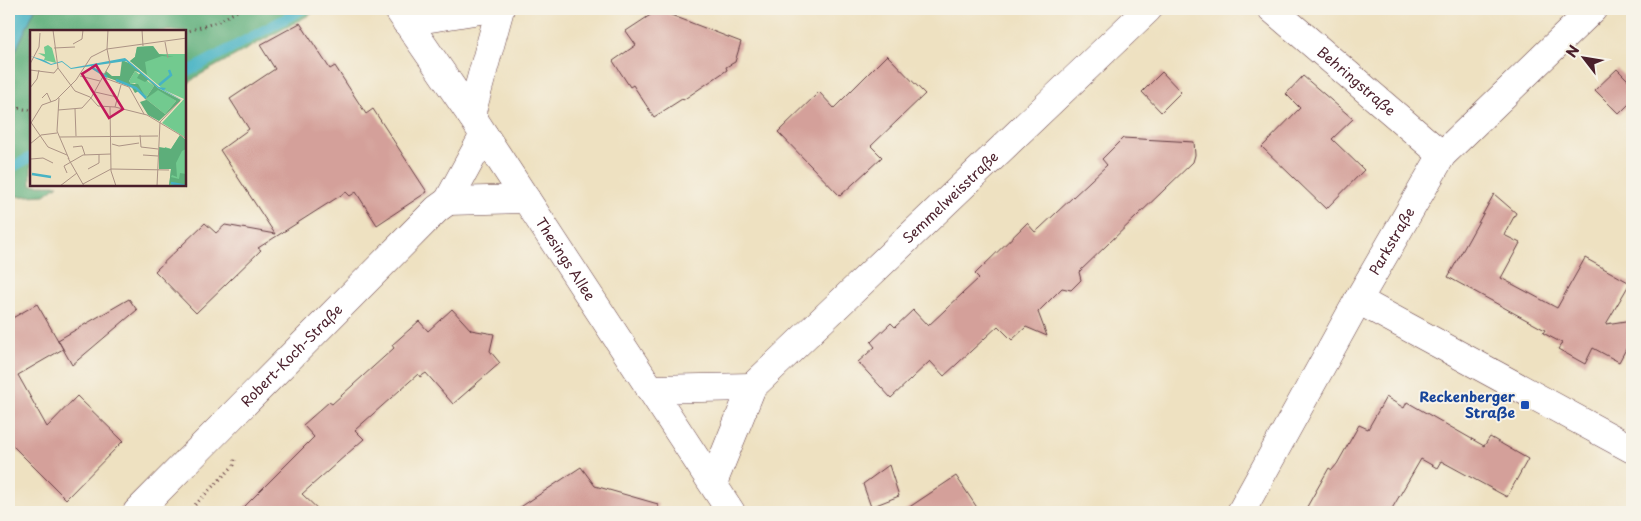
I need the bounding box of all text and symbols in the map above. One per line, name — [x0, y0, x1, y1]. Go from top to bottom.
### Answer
inset map — [30, 30, 186, 186]
north arrow — [1558, 32, 1608, 82]
street label: Behringstraße — [1313, 41, 1400, 121]
text: N — [1561, 41, 1584, 61]
street label: Semmelweisstraße — [897, 146, 1003, 248]
street label: Parkstraße — [1364, 203, 1419, 279]
street label: Thesings Allee — [531, 213, 601, 305]
street label: Robert-Koch-Straße — [236, 299, 347, 411]
place label: Reckenberger Straße — [1419, 386, 1516, 423]
marker: Reckenberger Straße — [1519, 399, 1531, 411]

